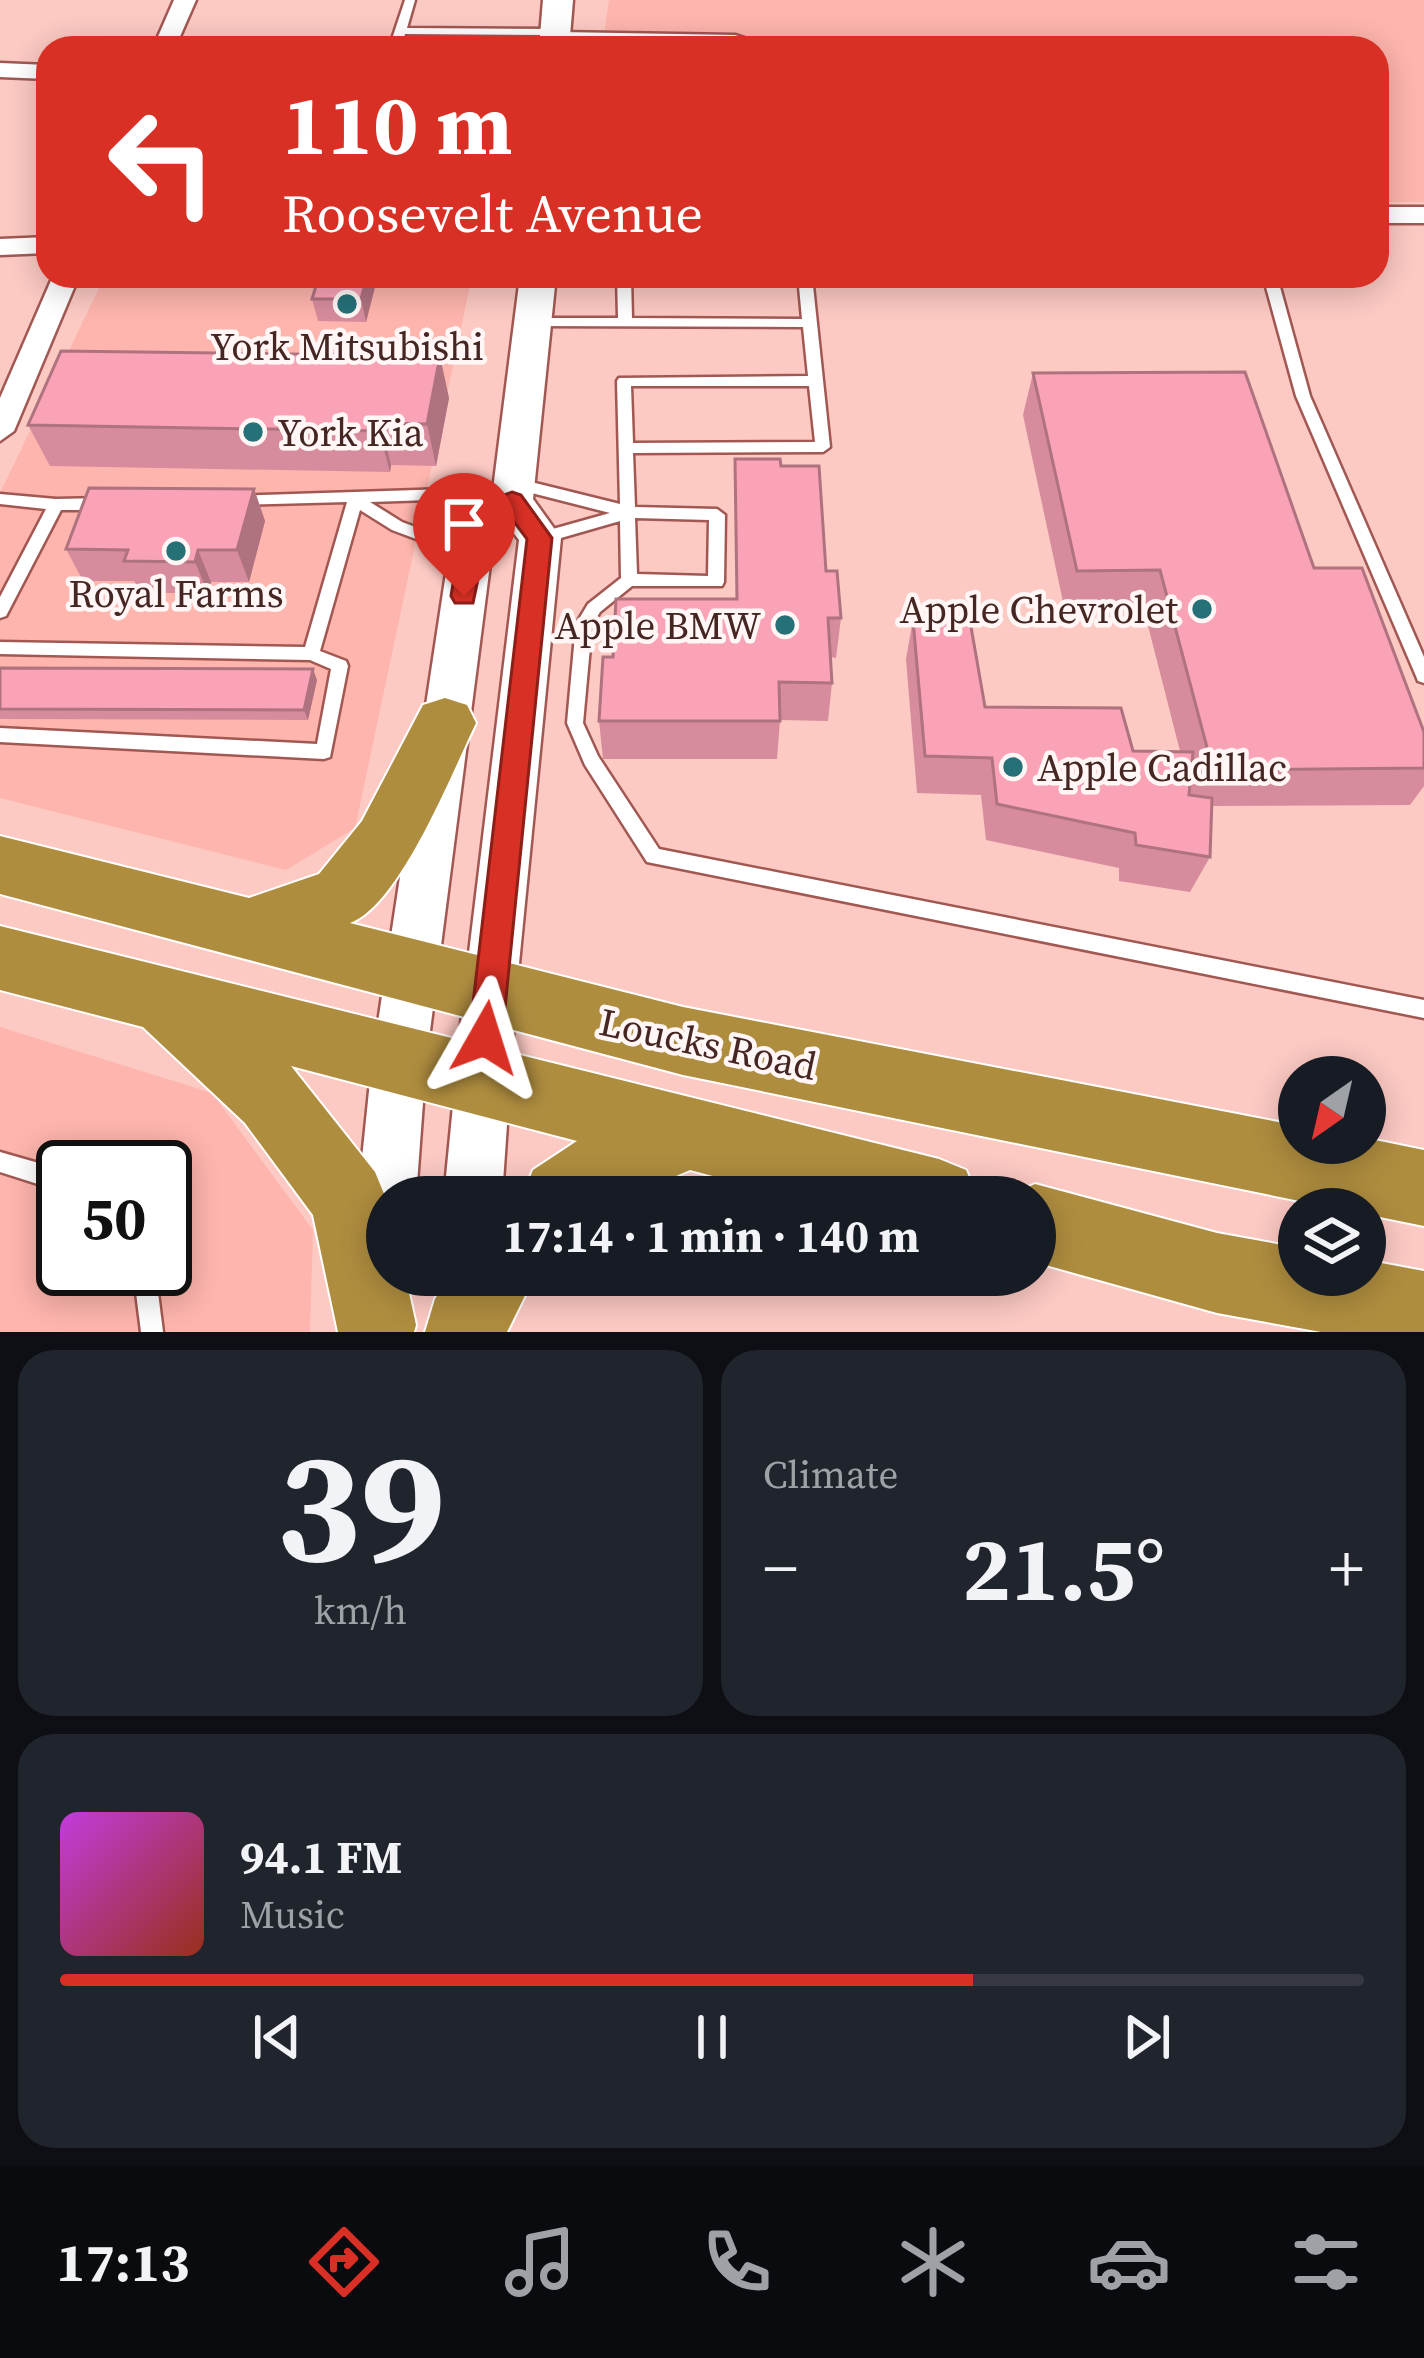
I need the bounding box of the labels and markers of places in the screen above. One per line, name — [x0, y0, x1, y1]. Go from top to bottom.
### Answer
marker: York Mitsubishi — [334, 291, 360, 317]
place label: York Mitsubishi — [210, 320, 484, 373]
place label: York Kia — [277, 406, 424, 459]
marker: York Kia — [240, 419, 266, 445]
pin — [413, 473, 515, 596]
marker: Royal Farms — [163, 538, 189, 564]
place label: Royal Farms — [68, 567, 284, 620]
place label: Apple Chevrolet — [899, 583, 1178, 636]
marker: Apple Chevrolet — [1189, 596, 1215, 622]
place label: Apple BMW — [555, 599, 761, 652]
marker: Apple BMW — [772, 612, 798, 638]
place label: Apple Cadillac — [1037, 741, 1287, 794]
marker: Apple Cadillac — [1000, 754, 1026, 780]

